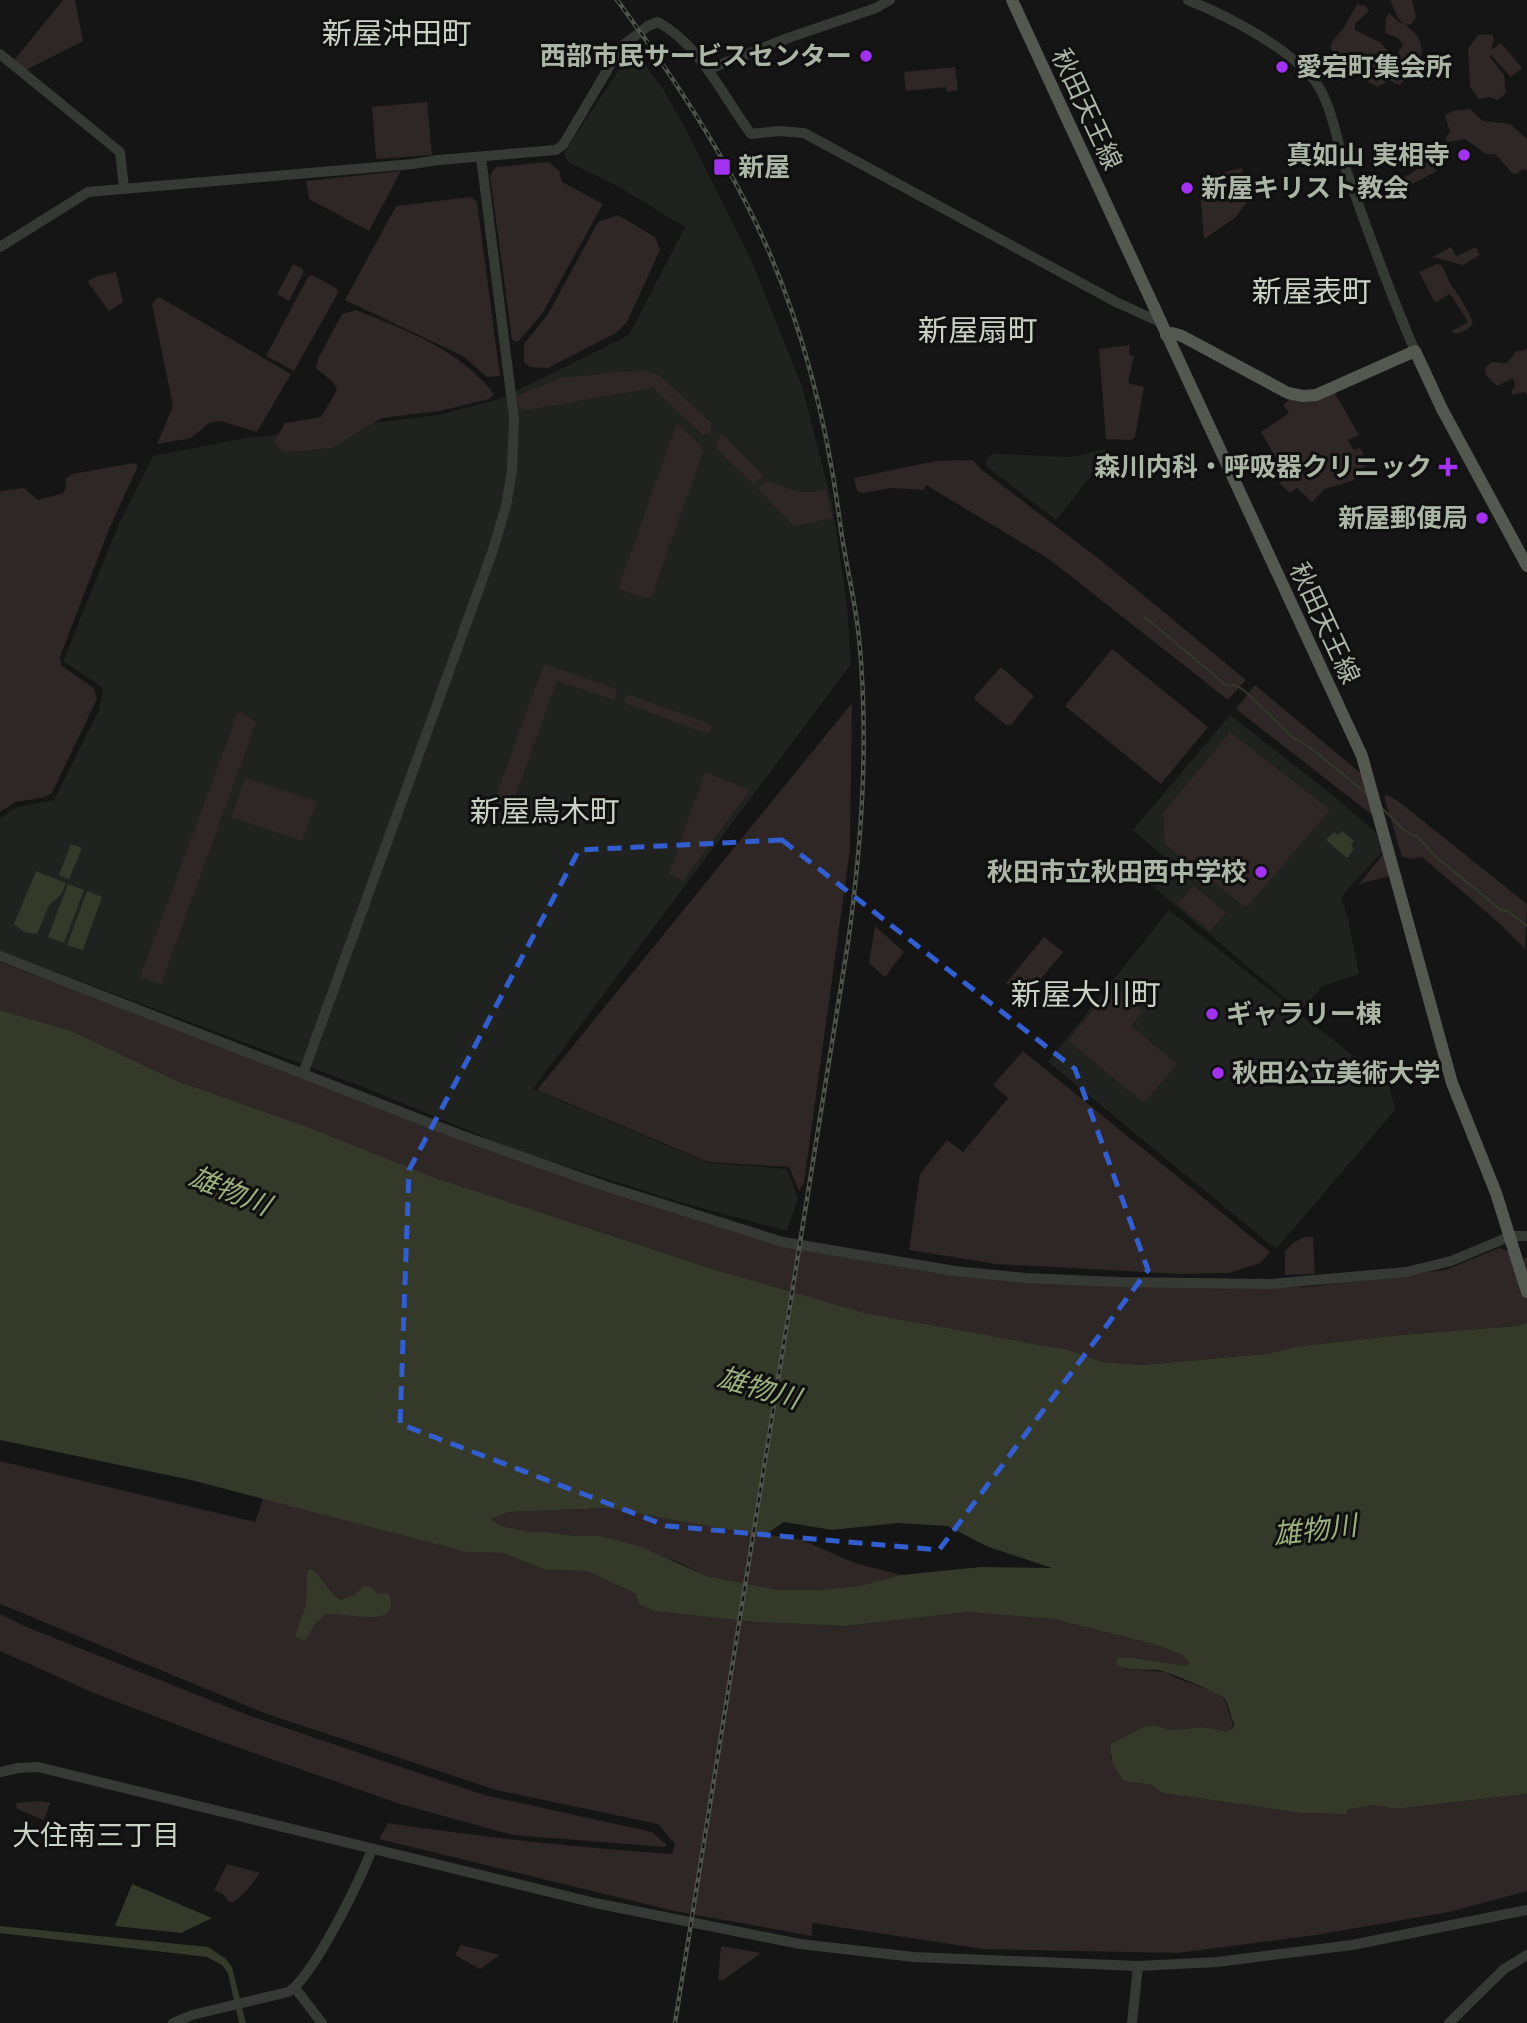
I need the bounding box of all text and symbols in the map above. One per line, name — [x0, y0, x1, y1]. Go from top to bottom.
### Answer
district label: 新屋沖田町 — [322, 12, 472, 55]
place label: 西部市民サービスセンター — [540, 37, 852, 75]
street label: 秋田天王線 — [1042, 42, 1132, 176]
marker: 西部市民サービスセンター — [858, 48, 874, 64]
place label: 愛宕町集会所 — [1296, 48, 1452, 86]
marker: 愛宕町集会所 — [1274, 59, 1290, 75]
place label: 真如山 実相寺 — [1286, 136, 1450, 174]
marker: 真如山 実相寺 — [1456, 147, 1472, 163]
place label: 新屋 — [738, 148, 790, 186]
marker: 新屋 — [712, 157, 732, 177]
place label: 新屋キリスト教会 — [1201, 169, 1409, 207]
marker: 新屋キリスト教会 — [1179, 180, 1195, 196]
district label: 新屋表町 — [1252, 270, 1372, 313]
district label: 新屋扇町 — [918, 309, 1038, 352]
place label: 森川内科・呼吸器クリニック — [1094, 448, 1432, 486]
marker: 森川内科・呼吸器クリニック — [1438, 457, 1458, 477]
place label: 新屋郵便局 — [1338, 499, 1468, 537]
marker: 新屋郵便局 — [1474, 510, 1490, 526]
street label: 秋田天王線 — [1280, 556, 1370, 690]
district label: 新屋鳥木町 — [470, 790, 620, 833]
place label: 秋田市立秋田西中学校 — [987, 853, 1247, 891]
marker: 秋田市立秋田西中学校 — [1253, 864, 1269, 880]
district label: 新屋大川町 — [1011, 973, 1161, 1016]
place label: ギャラリー棟 — [1226, 995, 1382, 1033]
marker: ギャラリー棟 — [1204, 1006, 1220, 1022]
place label: 秋田公立美術大学 — [1232, 1054, 1440, 1092]
marker: 秋田公立美術大学 — [1210, 1065, 1226, 1081]
water label: 雄物川 — [183, 1156, 279, 1227]
water label: 雄物川 — [713, 1357, 808, 1420]
water label: 雄物川 — [1271, 1504, 1362, 1555]
district label: 大住南三丁目 — [12, 1815, 180, 1856]

